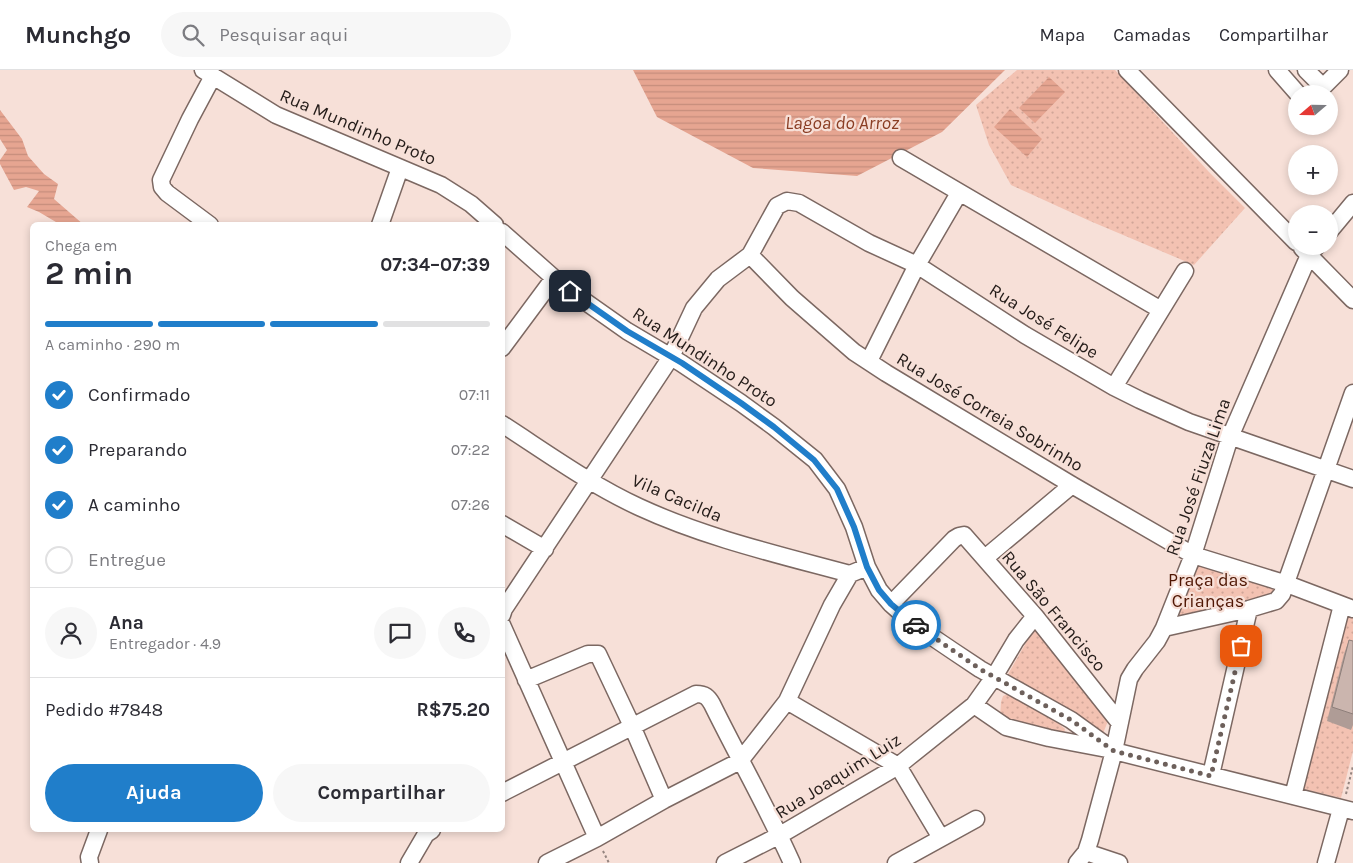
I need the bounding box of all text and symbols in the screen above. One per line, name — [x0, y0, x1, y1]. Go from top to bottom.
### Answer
search box — [161, 12, 511, 57]
text: Munchgo — [25, 21, 131, 49]
icon: search — [179, 21, 207, 49]
text: Pesquisar aqui — [219, 24, 348, 46]
text: Mapa — [1040, 24, 1085, 46]
text: Camadas — [1113, 24, 1191, 46]
text: Compartilhar — [1219, 24, 1328, 46]
street label: Rua Mundinho Proto — [276, 84, 440, 170]
north arrow — [1288, 85, 1338, 135]
map controls — [1288, 85, 1338, 255]
water label: Lagoa do Arroz — [785, 112, 900, 134]
button: + — [1288, 145, 1338, 195]
button: − — [1288, 205, 1338, 255]
text: Chega em — [45, 236, 118, 255]
text: 07:34–07:39 — [380, 254, 490, 276]
text: 2 min — [45, 255, 133, 292]
pin — [549, 270, 591, 312]
icon: home — [556, 277, 584, 305]
street label: Rua José Felipe — [985, 279, 1103, 363]
street label: Rua Mundinho Proto — [629, 302, 781, 412]
text: A caminho · 290 m — [45, 335, 180, 354]
street label: Rua José Correia Sobrinho — [893, 348, 1087, 476]
icon: check — [45, 381, 73, 409]
text: Confirmado — [88, 384, 190, 406]
text: 07:11 — [459, 385, 490, 404]
street label: Rua José Fiuza Lima — [1161, 395, 1235, 559]
icon: check — [45, 436, 73, 464]
text: Preparando — [88, 439, 187, 461]
text: 07:22 — [451, 440, 490, 459]
street label: Vila Cacilda — [629, 469, 725, 527]
icon: check — [45, 491, 73, 519]
text: A caminho — [88, 494, 180, 516]
text: 07:26 — [451, 495, 490, 514]
street label: Rua São Francisco — [997, 546, 1111, 676]
text: Entregue — [88, 549, 166, 571]
park label: Praça das Crianças — [1168, 569, 1248, 612]
courier — [891, 600, 941, 650]
button: person — [45, 607, 97, 659]
button: chat — [374, 607, 426, 659]
button: phone — [438, 607, 490, 659]
icon: car — [902, 611, 930, 639]
text: Ana — [109, 612, 144, 634]
pin — [1220, 625, 1262, 667]
icon: bag — [1227, 632, 1255, 660]
text: Entregador · 4.9 — [109, 634, 221, 653]
text: Pedido #7848 — [45, 699, 163, 721]
text: R$75.20 — [417, 699, 490, 721]
street label: Rua Joaquim Luiz — [771, 728, 905, 824]
button: Ajuda — [45, 764, 263, 822]
button: Compartilhar — [273, 764, 490, 822]

